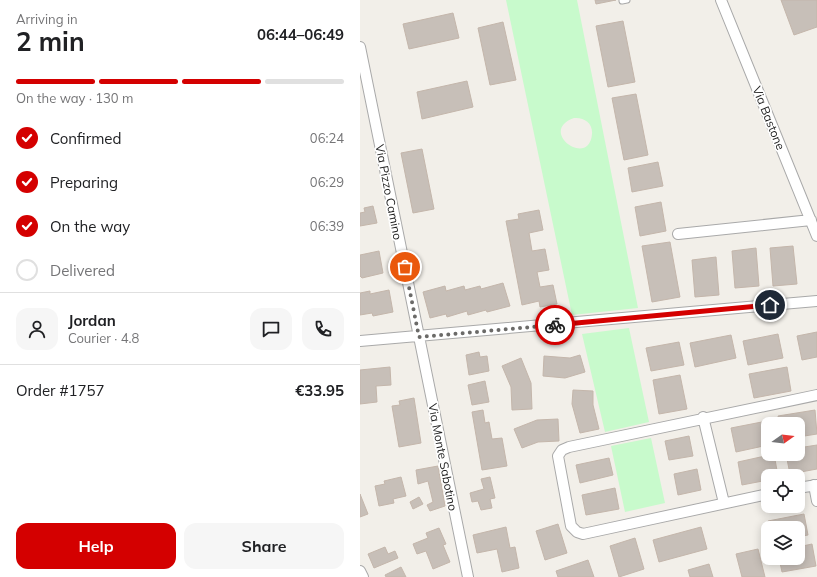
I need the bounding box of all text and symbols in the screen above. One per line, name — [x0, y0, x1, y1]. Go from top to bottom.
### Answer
text: Arriving in — [16, 11, 78, 27]
text: 2 min — [16, 25, 85, 58]
text: 06:44–06:49 — [257, 25, 344, 44]
street label: Via Bastone — [749, 84, 789, 152]
text: On the way · 130 m — [16, 90, 133, 106]
icon: check — [16, 127, 38, 149]
text: Confirmed — [50, 129, 121, 148]
text: 06:24 — [310, 130, 344, 146]
street label: Via Pizzo Camino — [372, 143, 406, 241]
icon: check — [16, 171, 38, 193]
text: Preparing — [50, 173, 118, 192]
text: 06:29 — [310, 174, 344, 190]
icon: check — [16, 215, 38, 237]
text: On the way — [50, 217, 130, 236]
text: 06:39 — [310, 218, 344, 234]
pin — [388, 250, 422, 284]
icon: bag — [394, 256, 416, 278]
text: Delivered — [50, 261, 115, 280]
pin — [753, 288, 787, 322]
icon: home — [759, 294, 781, 316]
courier — [535, 305, 575, 345]
button: person — [16, 308, 58, 350]
button: chat — [250, 308, 292, 350]
button: phone — [302, 308, 344, 350]
text: Jordan — [68, 311, 116, 330]
icon: bike — [544, 314, 566, 336]
text: Courier · 4.8 — [68, 330, 139, 346]
text: Order #1757 — [16, 381, 104, 400]
text: €33.95 — [295, 381, 344, 400]
street label: Via Monte Sabotino — [425, 402, 461, 512]
north arrow — [761, 417, 805, 461]
map controls — [761, 417, 805, 565]
button: locate — [761, 469, 805, 513]
button: layers — [761, 521, 805, 565]
button: Help — [16, 523, 176, 569]
button: Share — [184, 523, 344, 569]

